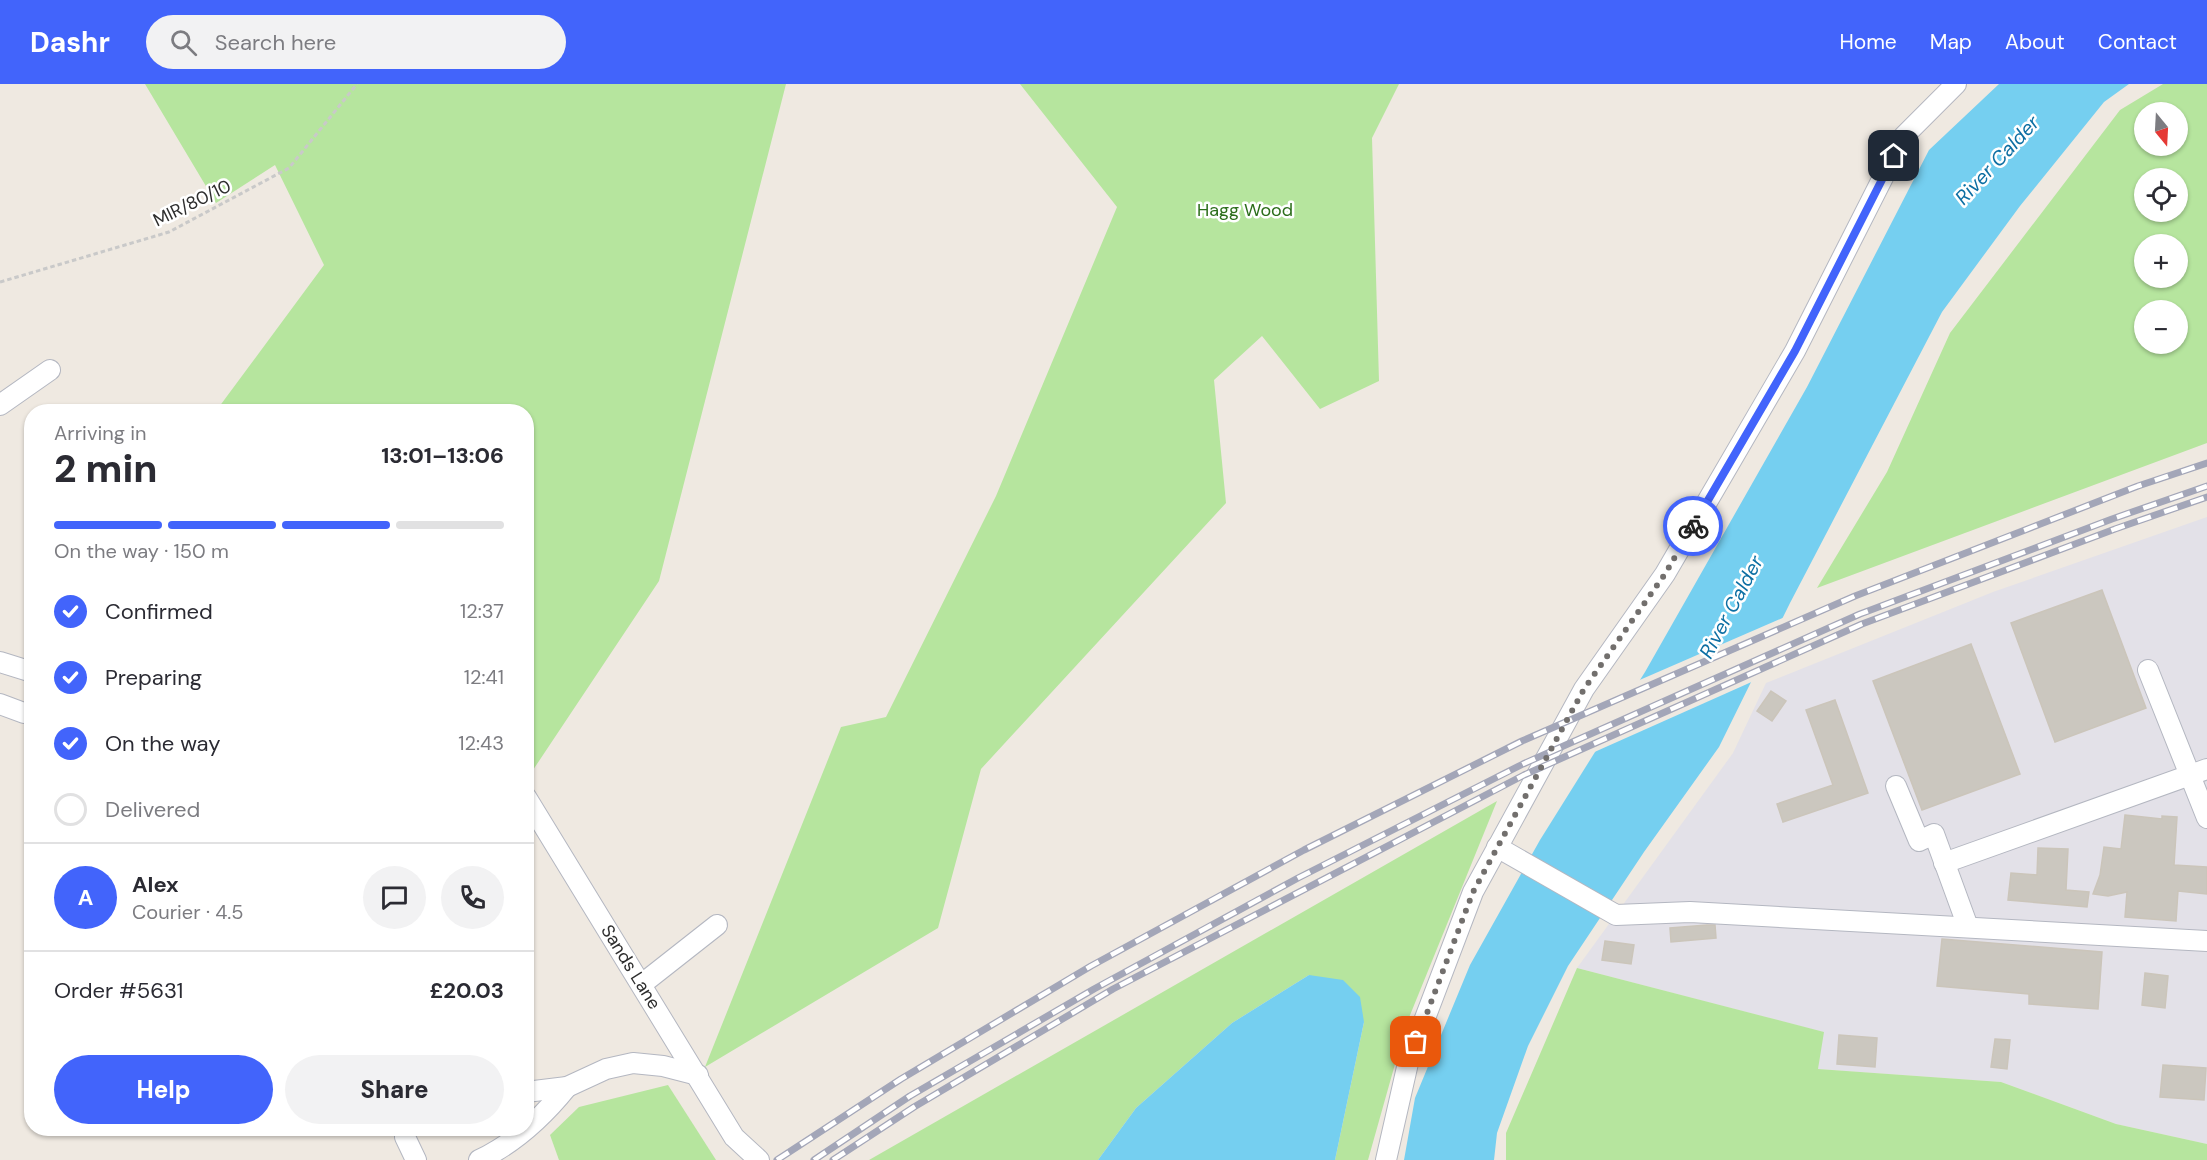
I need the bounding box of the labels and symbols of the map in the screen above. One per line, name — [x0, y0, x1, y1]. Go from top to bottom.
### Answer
north arrow — [2134, 102, 2188, 156]
water label: River Calder — [1949, 109, 2045, 210]
pin — [1868, 130, 1919, 181]
street label: MIR/80/10 — [149, 174, 235, 232]
park label: Hagg Wood — [1197, 198, 1293, 222]
courier — [1663, 496, 1723, 556]
water label: River Calder — [1693, 551, 1769, 663]
street label: Sands Lane — [596, 920, 666, 1014]
pin — [1390, 1016, 1441, 1067]

